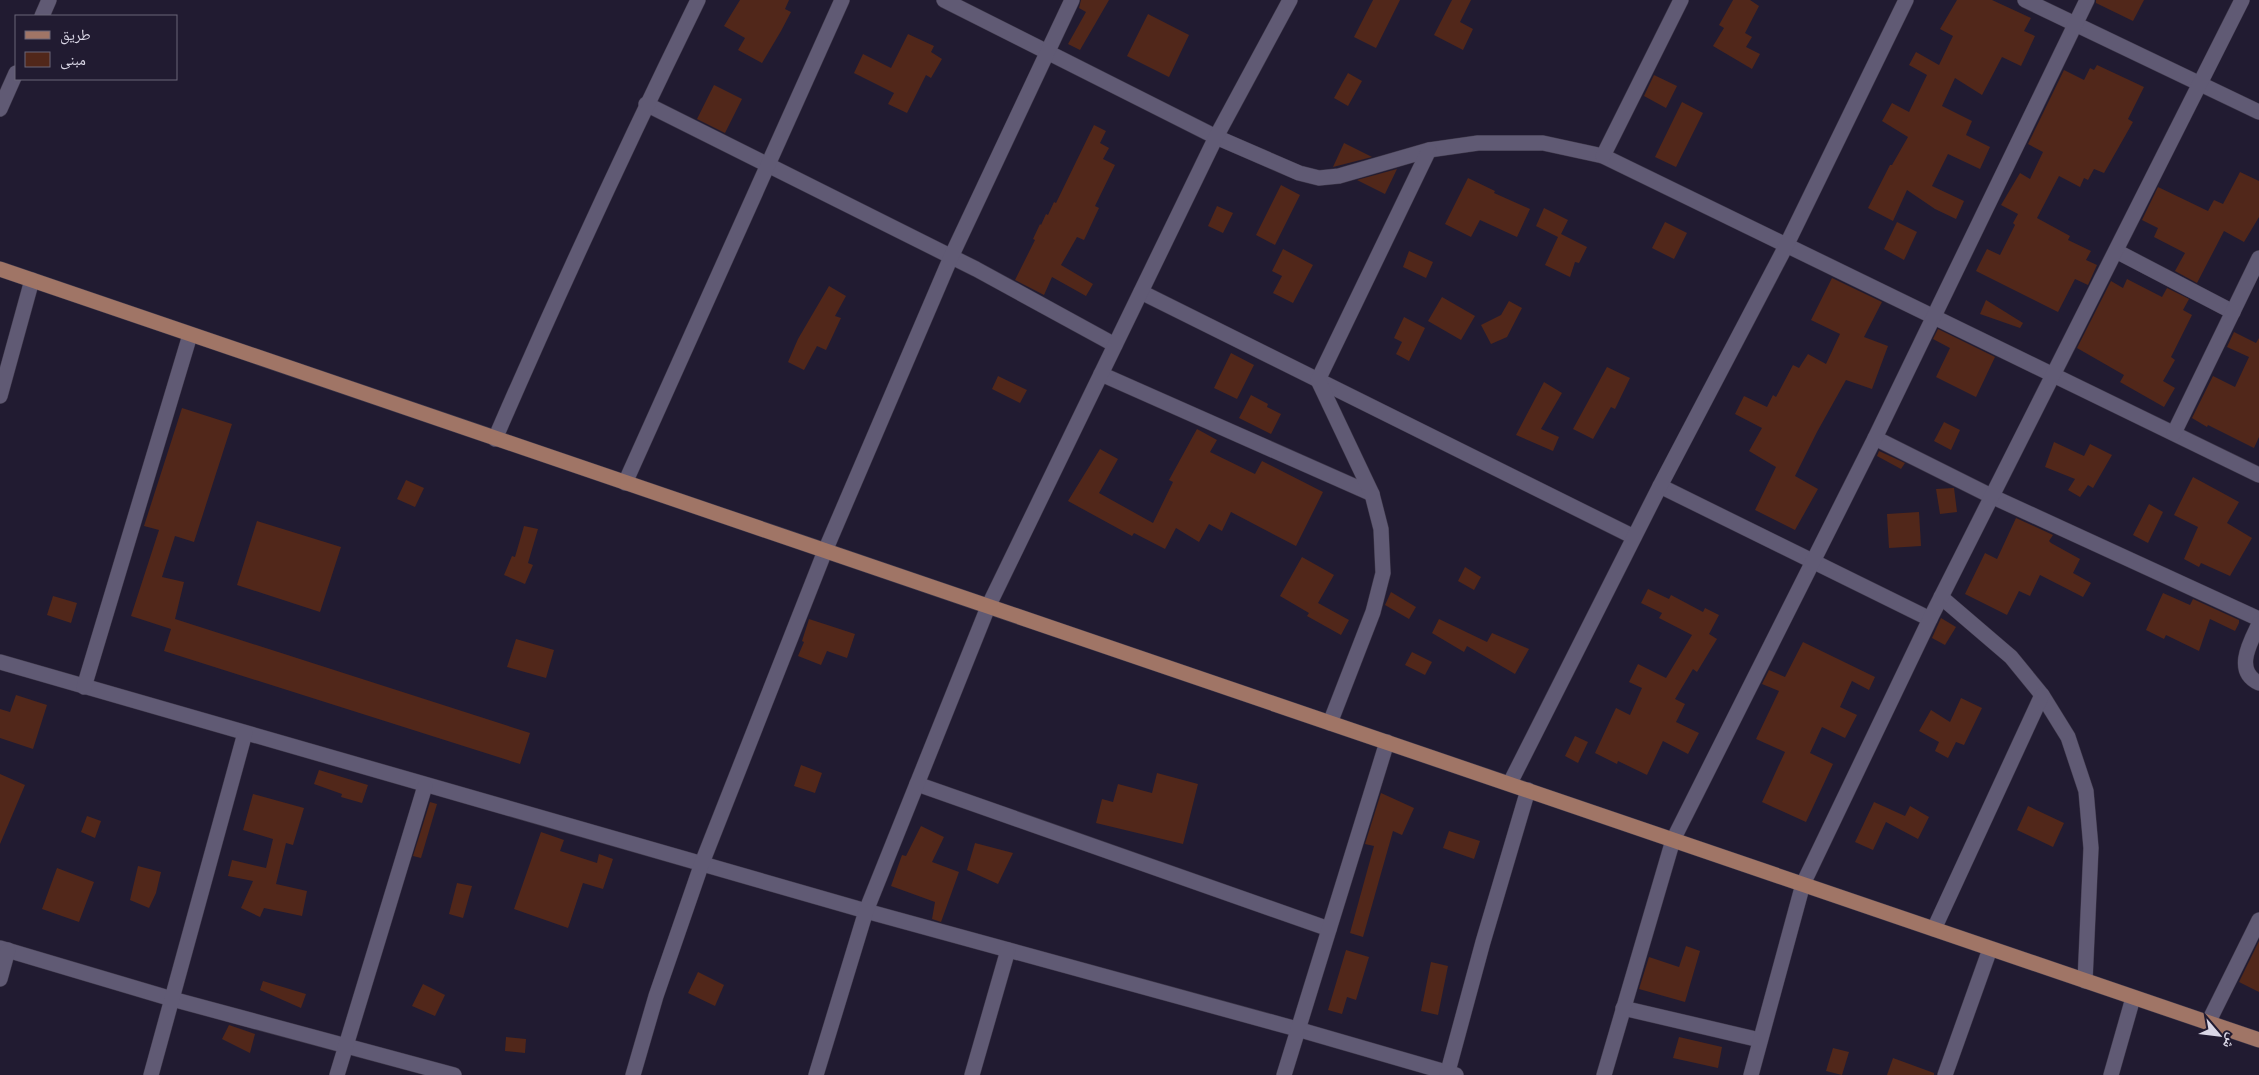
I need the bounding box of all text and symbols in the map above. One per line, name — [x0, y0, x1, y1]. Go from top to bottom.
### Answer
legend — [15, 15, 178, 80]
text: طريق — [60, 25, 91, 45]
text: مبنى — [60, 50, 86, 70]
north arrow — [2194, 1010, 2244, 1060]
text: ش — [2219, 1030, 2242, 1052]

